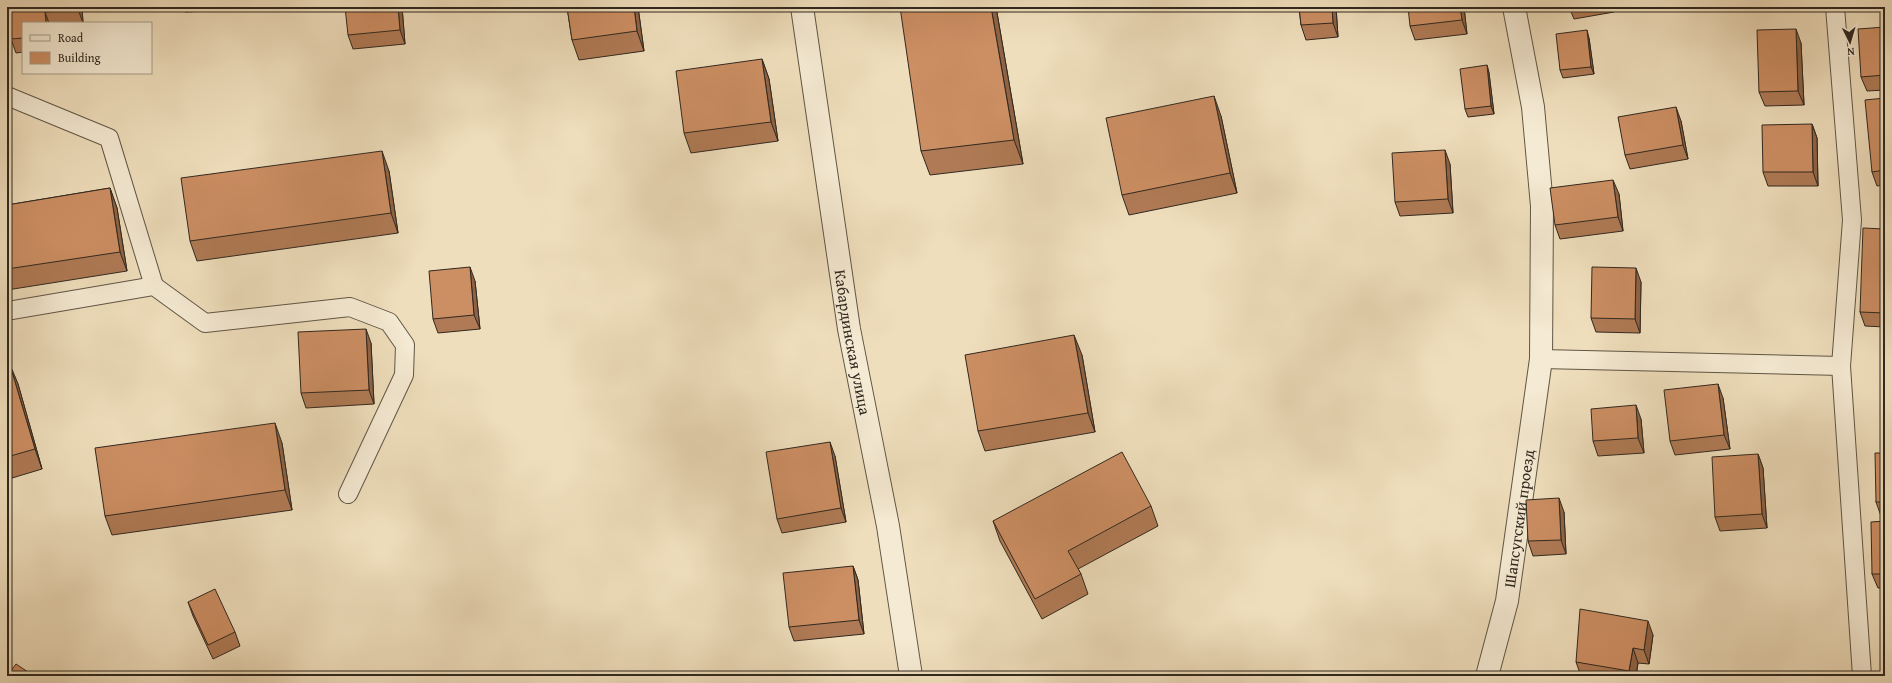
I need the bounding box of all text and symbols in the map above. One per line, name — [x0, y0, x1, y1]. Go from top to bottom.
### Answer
legend — [22, 22, 152, 74]
north arrow — [1830, 22, 1870, 62]
text: Road — [58, 29, 84, 46]
text: N — [1846, 44, 1855, 60]
text: Building — [58, 49, 101, 66]
street label: Кабардинская улица — [828, 268, 878, 417]
street label: Шапсугский проезд — [1497, 448, 1540, 589]

